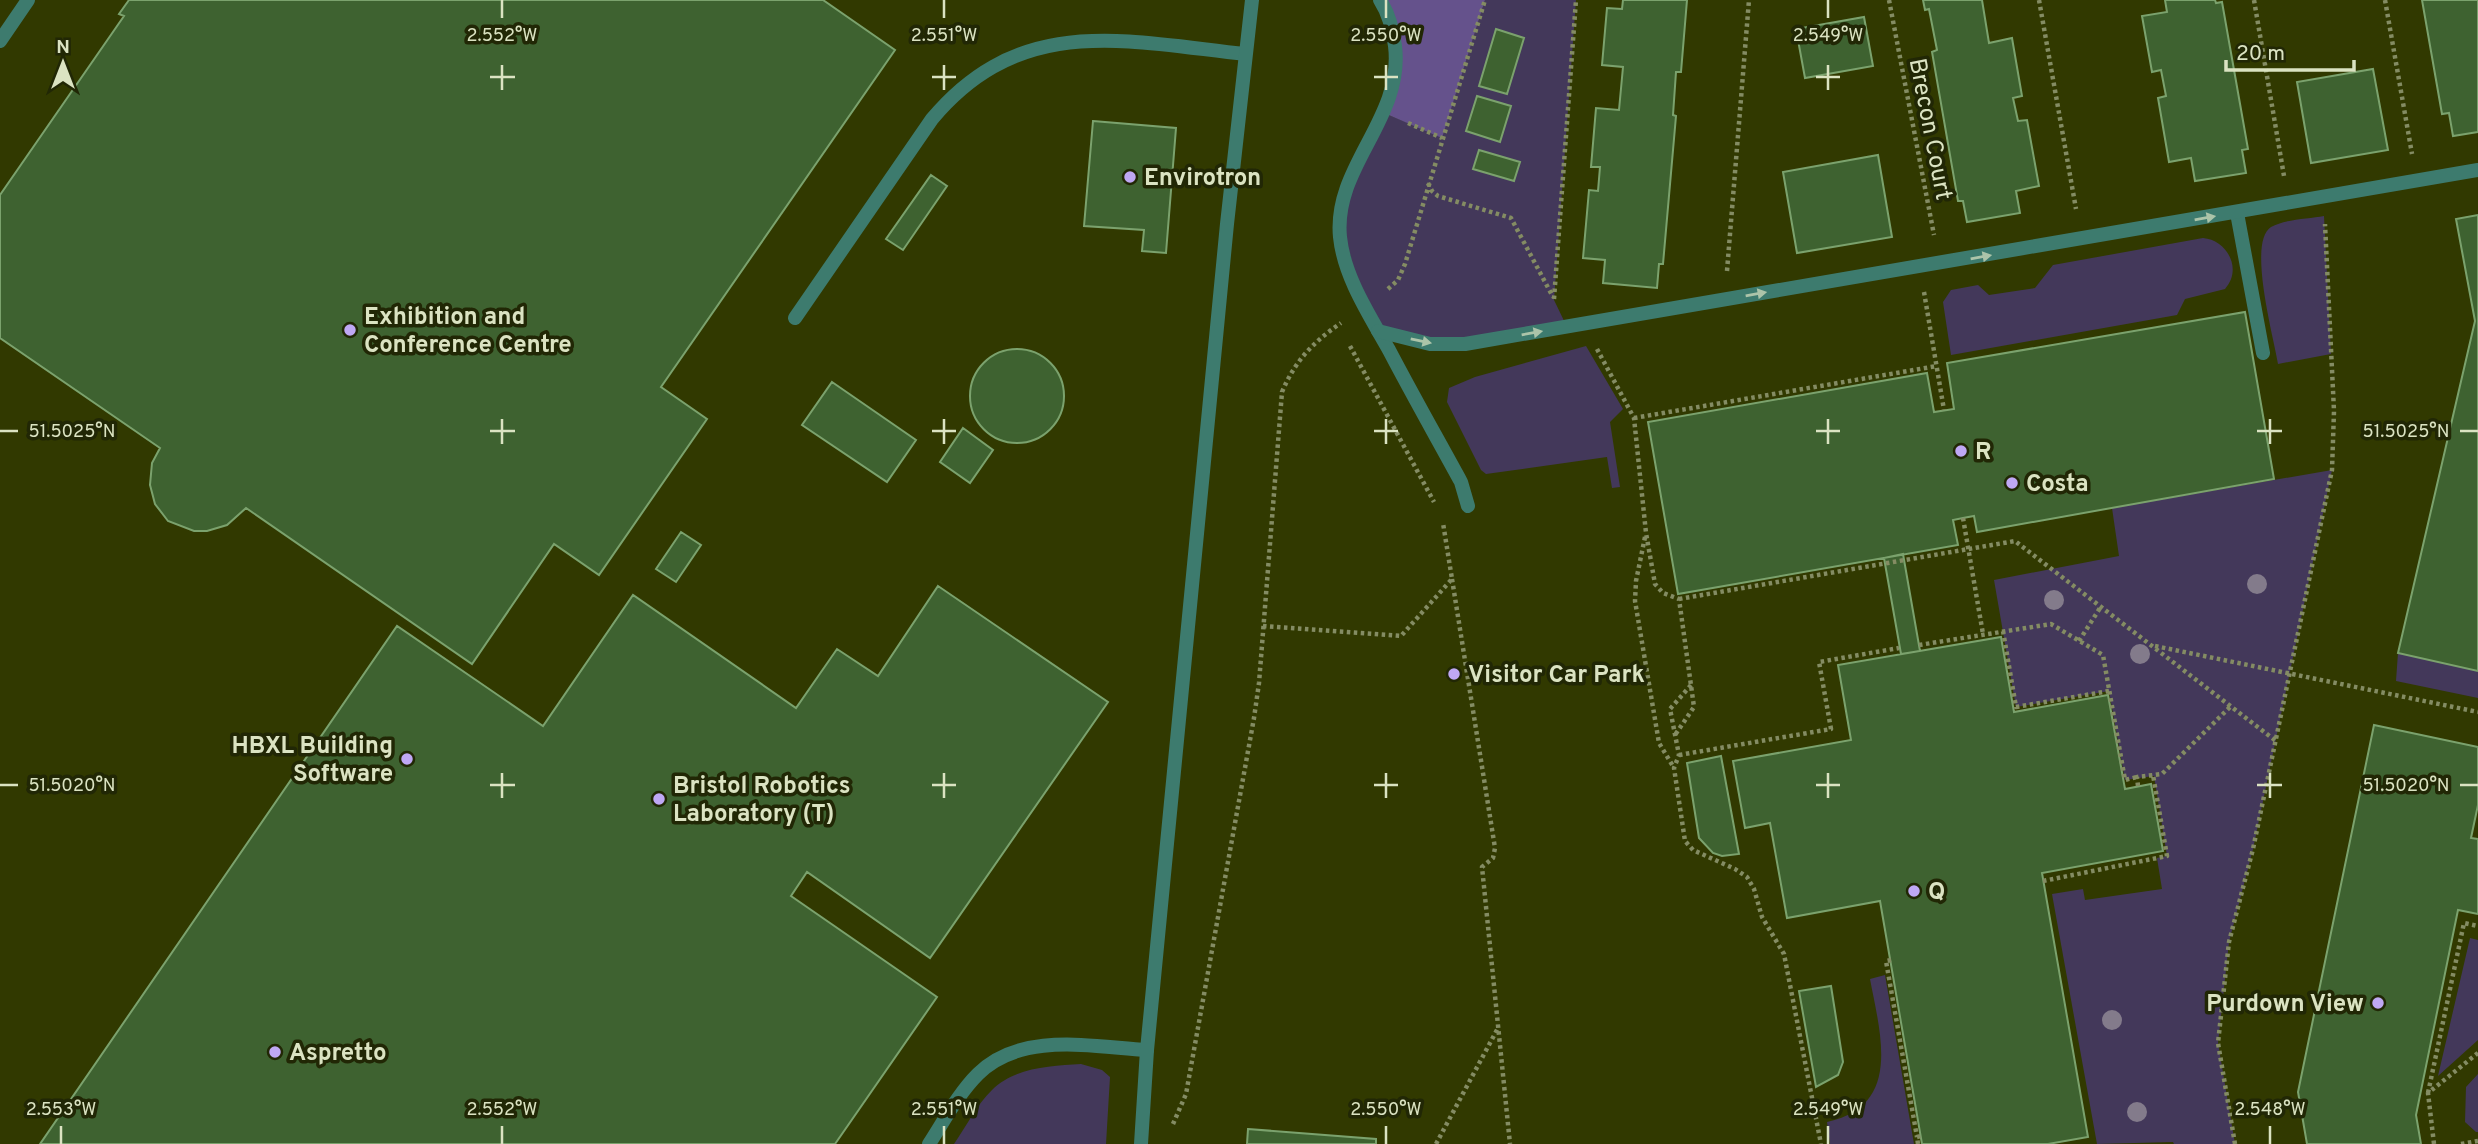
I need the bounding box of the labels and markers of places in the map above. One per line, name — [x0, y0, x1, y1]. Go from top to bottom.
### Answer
place label: Envirotron — [1144, 164, 1261, 194]
marker: Envirotron — [1122, 169, 1138, 185]
place label: Exhibition and Conference Centre — [364, 303, 572, 361]
marker: Exhibition and Conference Centre — [342, 322, 358, 338]
place label: R — [1975, 438, 1992, 468]
marker: R — [1953, 443, 1969, 459]
place label: Costa — [2026, 470, 2089, 500]
marker: Costa — [2004, 475, 2020, 491]
place label: Visitor Car Park — [1468, 661, 1645, 691]
marker: Visitor Car Park — [1446, 666, 1462, 682]
place label: HBXL Building Software — [232, 732, 393, 790]
marker: HBXL Building Software — [399, 751, 415, 767]
place label: Bristol Robotics Laboratory (T) — [673, 772, 851, 830]
marker: Bristol Robotics Laboratory (T) — [651, 791, 667, 807]
place label: Q — [1928, 878, 1945, 908]
marker: Q — [1906, 883, 1922, 899]
place label: Purdown View — [2206, 990, 2364, 1020]
marker: Purdown View — [2370, 995, 2386, 1011]
place label: Aspretto — [289, 1039, 387, 1069]
marker: Aspretto — [267, 1044, 283, 1060]

